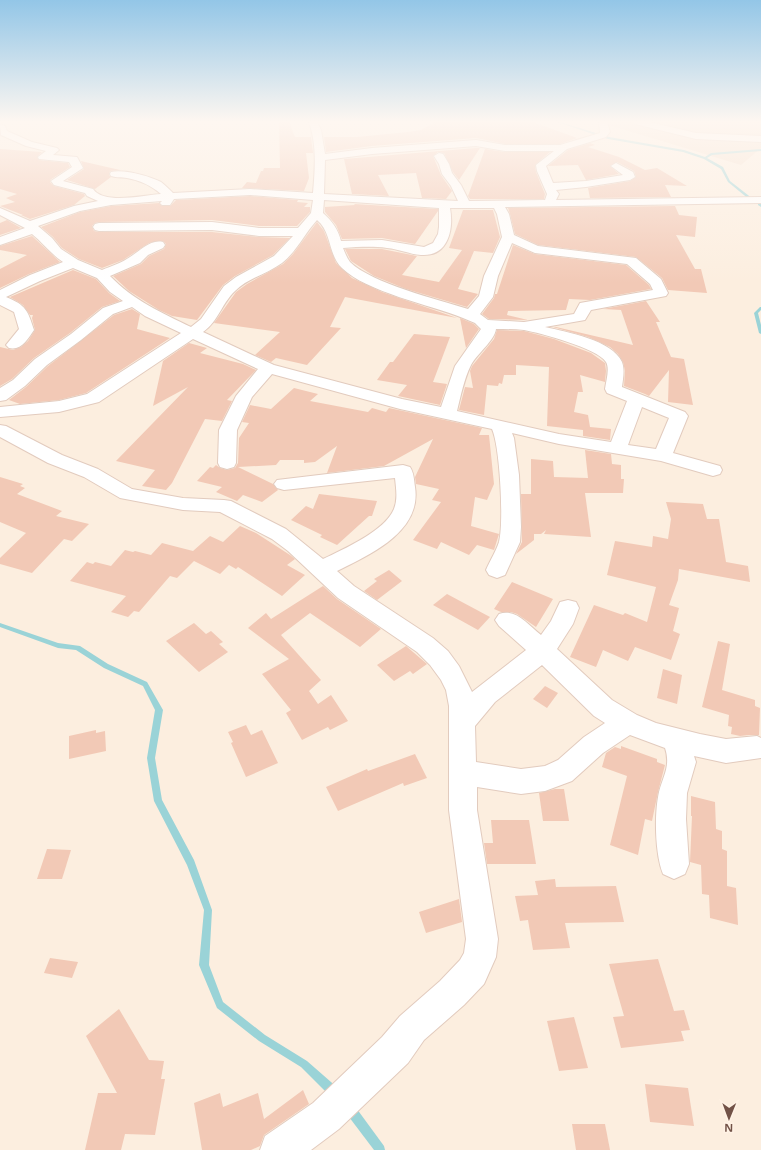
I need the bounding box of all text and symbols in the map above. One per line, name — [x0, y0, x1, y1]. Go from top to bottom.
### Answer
north arrow — [709, 1098, 749, 1138]
text: N — [724, 1121, 733, 1136]

